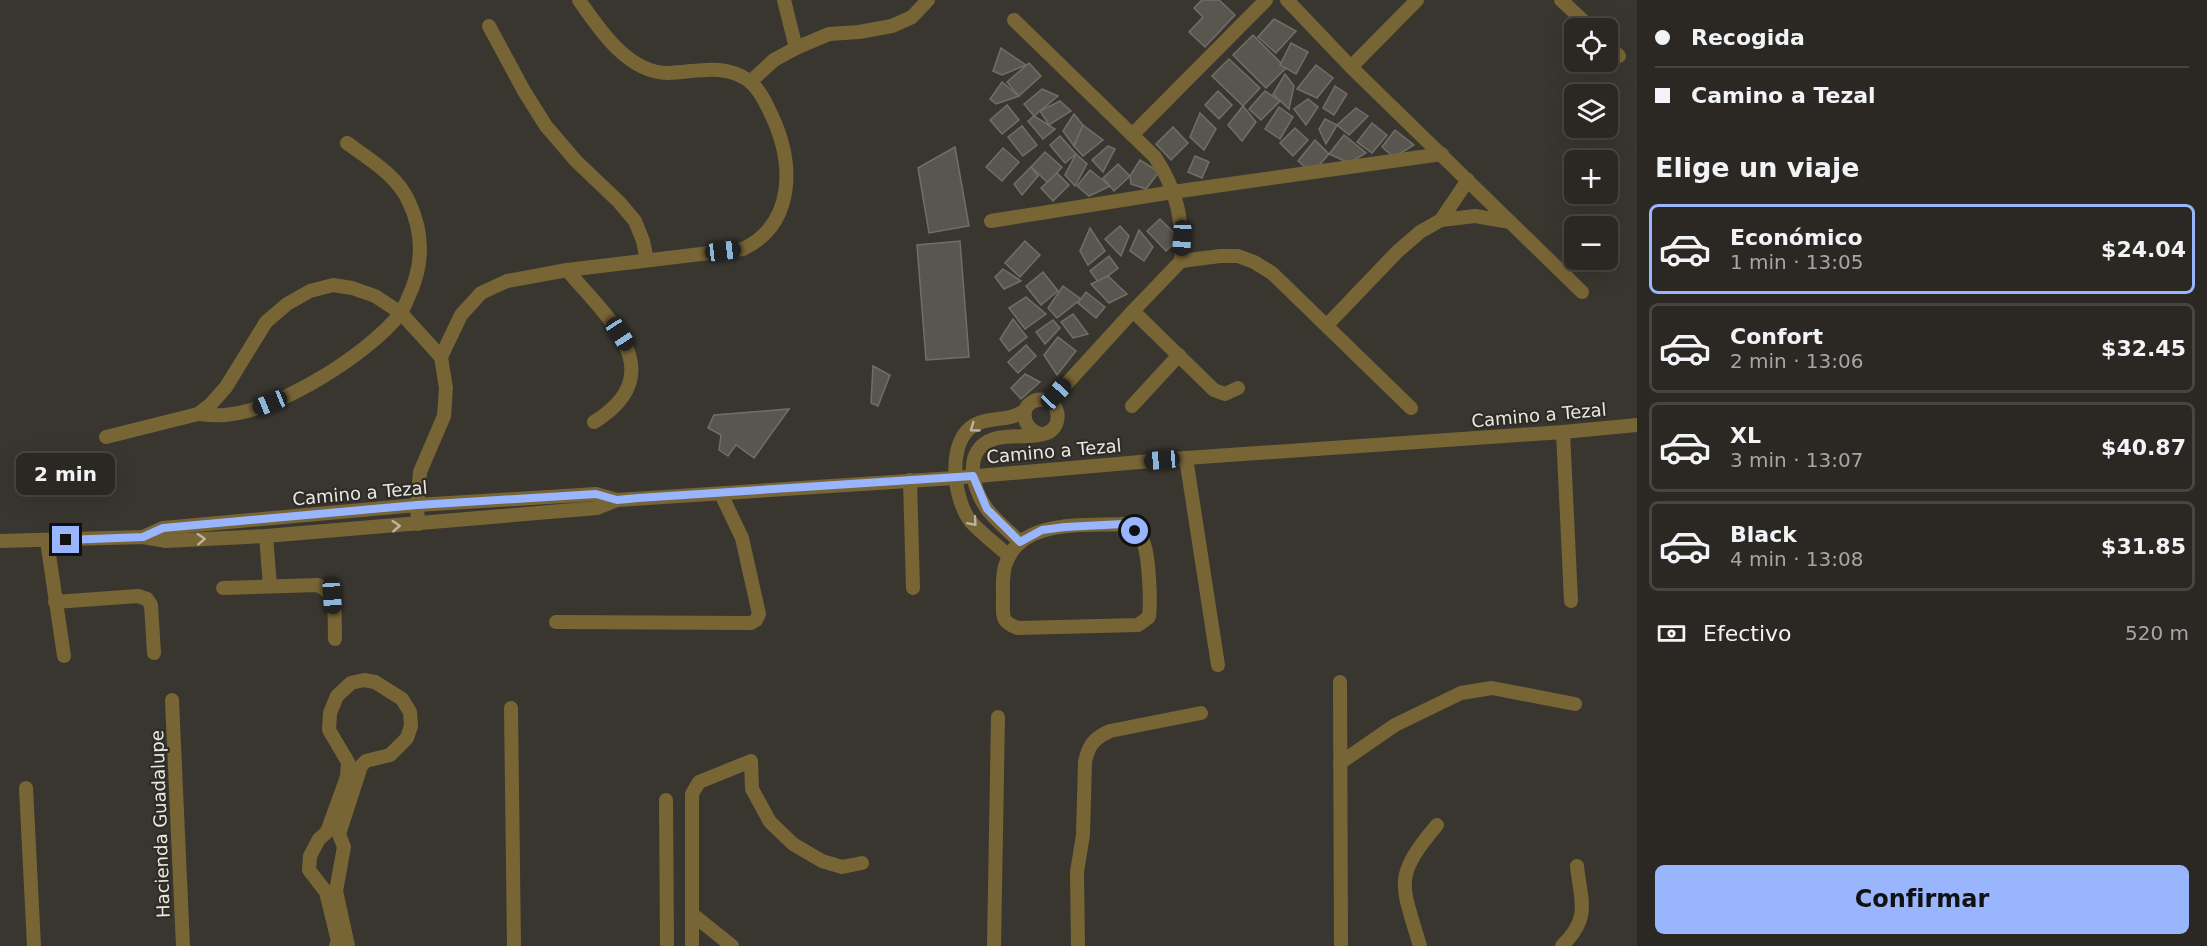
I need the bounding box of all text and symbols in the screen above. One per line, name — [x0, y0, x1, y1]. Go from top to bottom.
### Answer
map controls — [1564, 18, 1618, 270]
button: locate — [1564, 18, 1618, 72]
text: Recogida — [1691, 25, 1805, 50]
text: Camino a Tezal — [1691, 83, 1876, 108]
button: layers — [1564, 84, 1618, 138]
button: + — [1564, 150, 1618, 204]
text: Elige un viaje — [1655, 152, 1859, 183]
button: − — [1564, 216, 1618, 270]
car — [1172, 220, 1192, 256]
icon: car — [1658, 222, 1712, 276]
text: Económico — [1730, 225, 1863, 250]
text: $24.04 — [2101, 237, 2186, 262]
car — [704, 240, 742, 262]
text: 1 min · 13:05 — [1730, 250, 1864, 274]
car — [603, 314, 637, 354]
icon: car — [1658, 321, 1712, 375]
text: Confort — [1730, 324, 1823, 349]
text: $32.45 — [2101, 336, 2186, 361]
text: 2 min · 13:06 — [1730, 349, 1864, 373]
car — [1037, 375, 1075, 413]
car — [250, 388, 290, 418]
street label: Camino a Tezal — [1471, 399, 1607, 431]
icon: car — [1658, 420, 1712, 474]
one-way arrow — [969, 421, 980, 432]
text: XL — [1730, 423, 1761, 448]
street label: Camino a Tezal — [986, 435, 1122, 467]
text: $40.87 — [2101, 435, 2186, 460]
text: 3 min · 13:07 — [1730, 448, 1864, 472]
car — [1143, 449, 1181, 471]
callout: 2 min — [16, 453, 116, 495]
text: 2 min — [34, 462, 97, 486]
street label: Camino a Tezal — [292, 477, 428, 509]
one-way arrow — [966, 515, 977, 526]
route start — [1121, 517, 1148, 544]
icon: car — [1658, 519, 1712, 573]
one-way arrow — [391, 520, 400, 533]
text: Black — [1730, 522, 1797, 547]
route end — [52, 526, 79, 553]
one-way arrow — [197, 532, 206, 545]
text: $31.85 — [2101, 534, 2186, 559]
text: 4 min · 13:08 — [1730, 547, 1864, 571]
car — [322, 577, 342, 615]
icon: cash — [1655, 617, 1688, 650]
text: Efectivo — [1703, 621, 1792, 646]
text: 520 m — [2125, 621, 2189, 645]
street label: Hacienda Guadalupe — [146, 730, 174, 918]
button: Confirmar — [1655, 865, 2189, 934]

